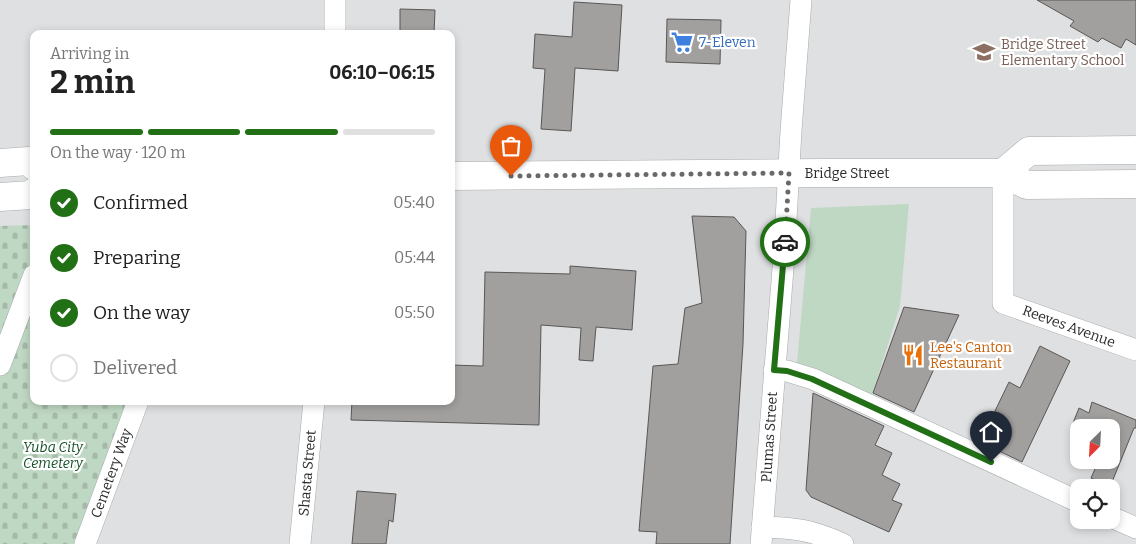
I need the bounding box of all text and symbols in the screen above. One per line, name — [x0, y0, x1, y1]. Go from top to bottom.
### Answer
supermarket icon: 7-Eleven — [669, 29, 695, 55]
place label: 7-Eleven — [699, 34, 756, 51]
place label: Bridge Street Elementary School — [1001, 36, 1124, 69]
school or university icon: Bridge Street Elementary School — [971, 39, 997, 65]
text: Arriving in — [50, 44, 129, 63]
text: 06:10–06:15 — [329, 61, 435, 84]
text: 2 min — [50, 63, 135, 101]
pin — [490, 125, 532, 176]
icon: bag — [497, 132, 525, 160]
text: On the way · 120 m — [50, 143, 185, 162]
street label: Bridge Street — [805, 165, 889, 182]
icon: check — [50, 189, 78, 217]
text: Confirmed — [93, 191, 188, 214]
text: 05:40 — [393, 193, 435, 212]
courier — [760, 217, 810, 267]
icon: car — [771, 228, 799, 256]
icon: check — [50, 244, 78, 272]
text: Preparing — [93, 246, 181, 269]
text: 05:44 — [394, 248, 435, 267]
icon: check — [50, 299, 78, 327]
text: On the way — [93, 301, 190, 324]
street label: Reeves Avenue — [1020, 302, 1118, 351]
text: 05:50 — [394, 303, 435, 322]
place label: Lee's Canton Restaurant — [930, 339, 1012, 372]
restaurant icon: Lee's Canton Restaurant — [900, 342, 926, 368]
text: Delivered — [93, 356, 177, 379]
street label: Plumas Street — [758, 391, 781, 483]
pin — [970, 411, 1012, 462]
icon: home — [977, 418, 1005, 446]
north arrow — [1070, 419, 1120, 469]
map controls — [1070, 419, 1120, 529]
street label: Cemetery Way — [87, 425, 136, 520]
street label: Shasta Street — [295, 429, 320, 517]
park label: Yuba City Cemetery — [23, 439, 84, 472]
button: locate — [1070, 479, 1120, 529]

